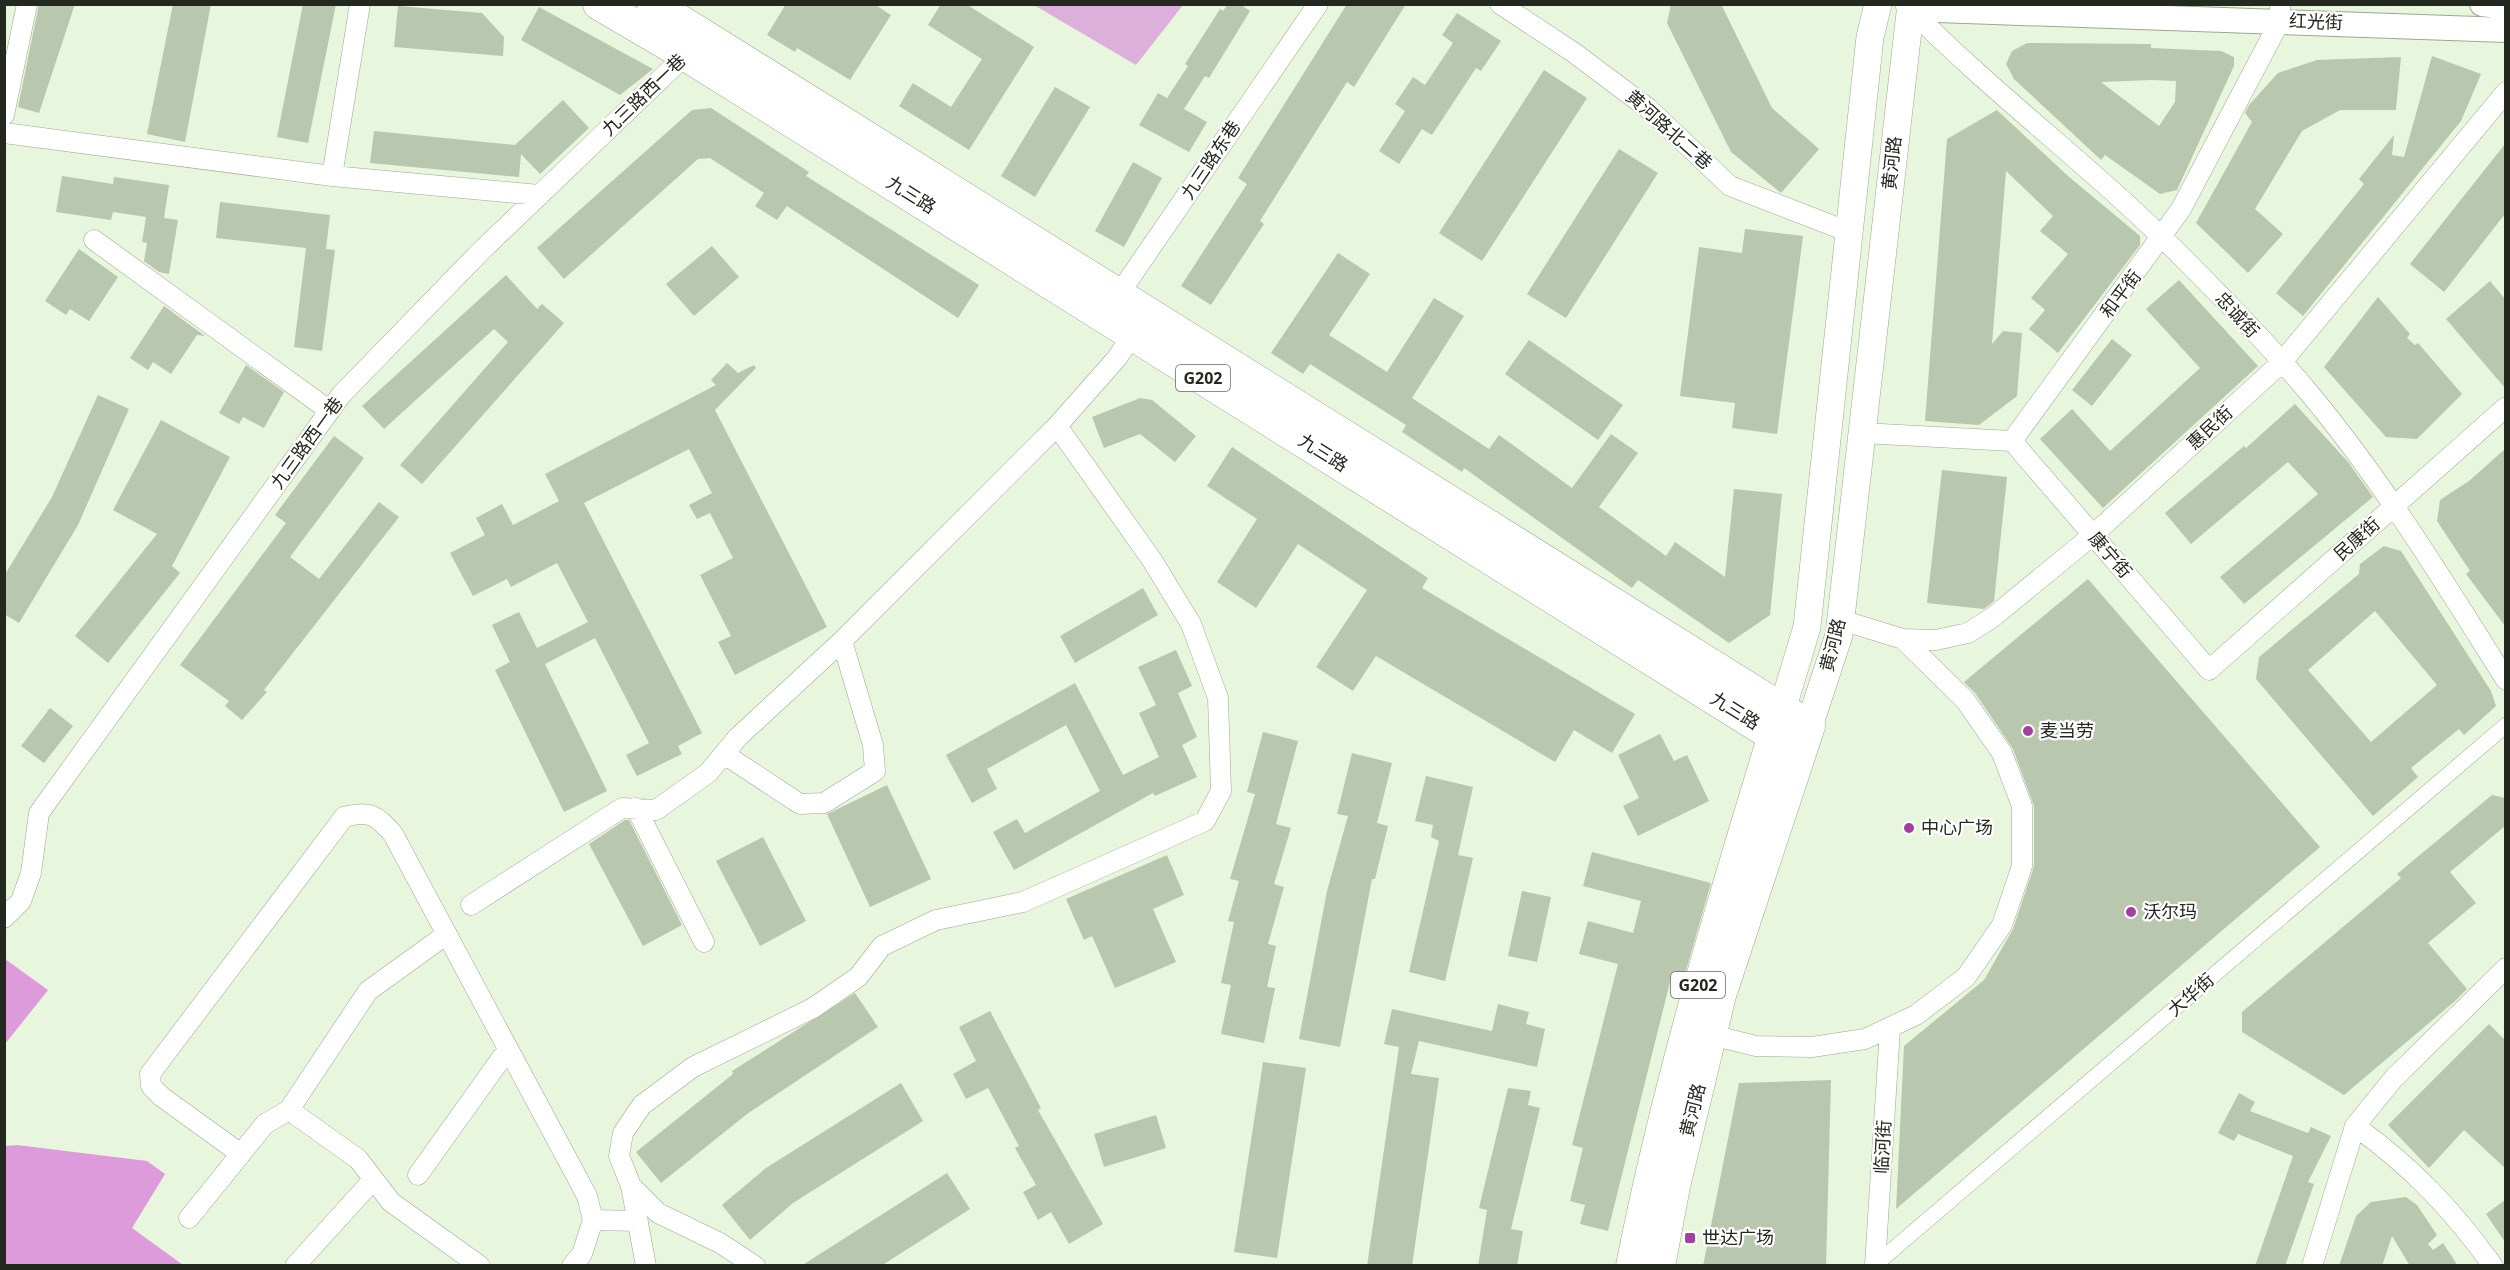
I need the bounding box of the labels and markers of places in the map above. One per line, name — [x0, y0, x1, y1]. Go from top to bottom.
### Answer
place label: 麦当劳 — [2040, 718, 2094, 742]
marker: 麦当劳 — [2021, 724, 2035, 738]
place label: 中心广场 — [1921, 815, 1993, 839]
marker: 中心广场 — [1902, 821, 1916, 835]
place label: 沃尔玛 — [2143, 899, 2197, 923]
marker: 沃尔玛 — [2124, 905, 2138, 919]
place label: 世达广场 — [1702, 1225, 1774, 1249]
marker: 世达广场 — [1683, 1231, 1697, 1245]

